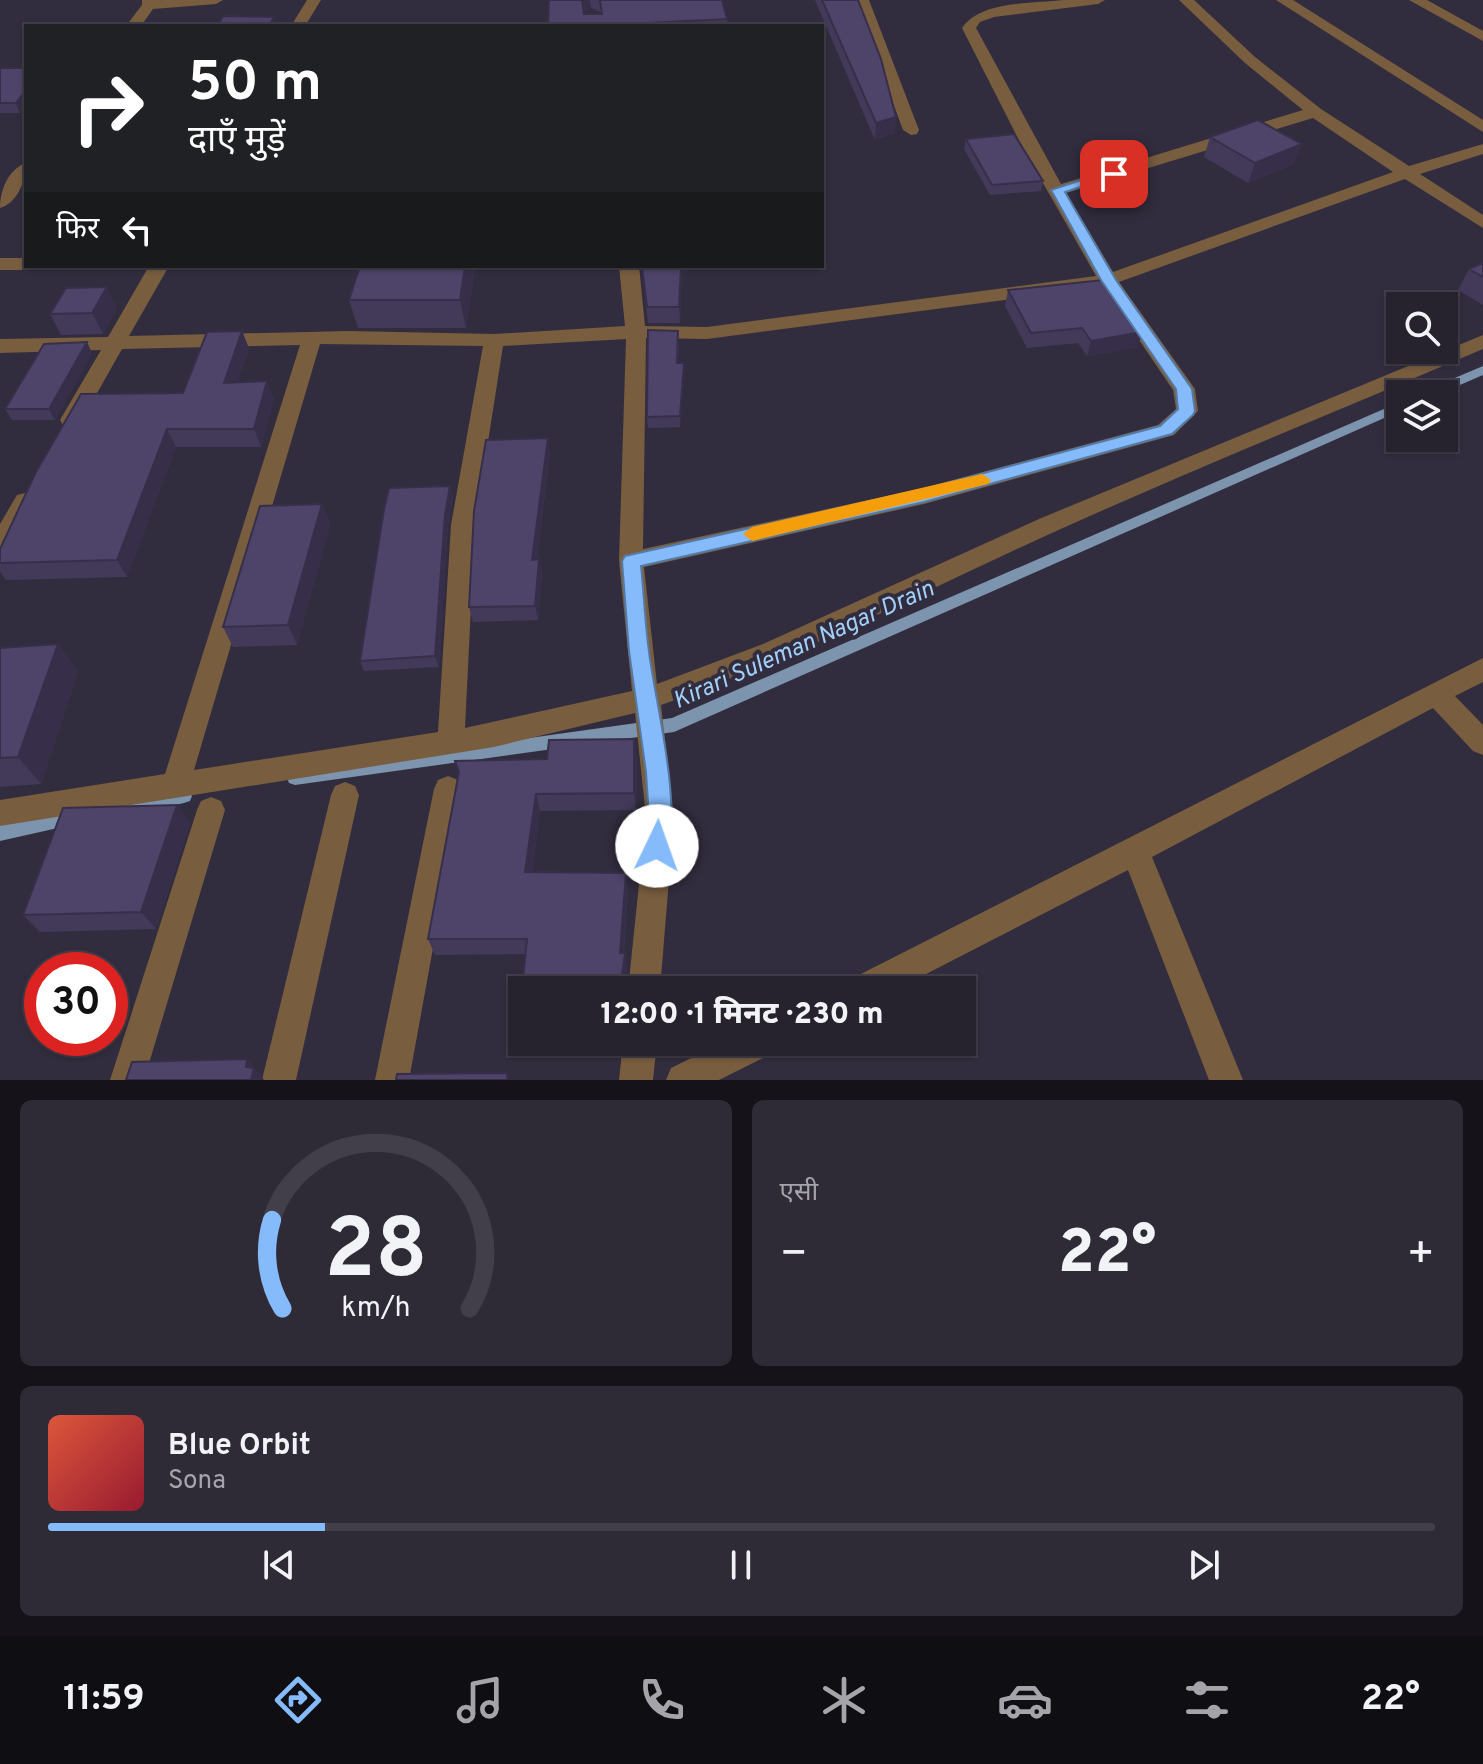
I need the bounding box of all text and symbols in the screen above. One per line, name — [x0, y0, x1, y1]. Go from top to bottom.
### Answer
text: 50 m — [188, 50, 322, 120]
icon: right — [56, 56, 160, 160]
text: दाएँ मुड़ें — [188, 119, 286, 165]
pin — [1080, 140, 1148, 208]
icon: arrive — [1092, 152, 1136, 196]
icon: left — [115, 208, 159, 252]
text: फिर — [56, 212, 99, 249]
map controls — [1386, 292, 1458, 452]
button: search — [1386, 292, 1458, 364]
button: layers — [1386, 380, 1458, 452]
water label: Kirari Suleman Nagar Drain — [669, 575, 939, 717]
position arrow — [615, 804, 699, 888]
speed limit sign: 30 — [24, 952, 128, 1056]
text: 12:00 · 1 मिनट · 230 m — [600, 997, 884, 1034]
text: एसी — [780, 1177, 818, 1210]
text: 28 — [324, 1202, 427, 1307]
text: 22° — [1058, 1218, 1156, 1294]
text: − — [780, 1228, 808, 1284]
text: + — [1407, 1228, 1435, 1284]
text: km/h — [341, 1291, 410, 1327]
text: Blue Orbit — [168, 1428, 311, 1465]
text: Sona — [168, 1465, 226, 1498]
icon: previous — [257, 1543, 301, 1587]
icon: pause — [719, 1543, 763, 1587]
icon: next — [1182, 1543, 1226, 1587]
icon: directions — [270, 1672, 326, 1728]
icon: music — [452, 1672, 508, 1728]
icon: phone — [634, 1672, 690, 1728]
icon: climate — [816, 1672, 872, 1728]
icon: car — [997, 1672, 1053, 1728]
icon: filters — [1179, 1672, 1235, 1728]
text: 11:59 — [63, 1677, 145, 1723]
text: 22° — [1361, 1677, 1420, 1723]

